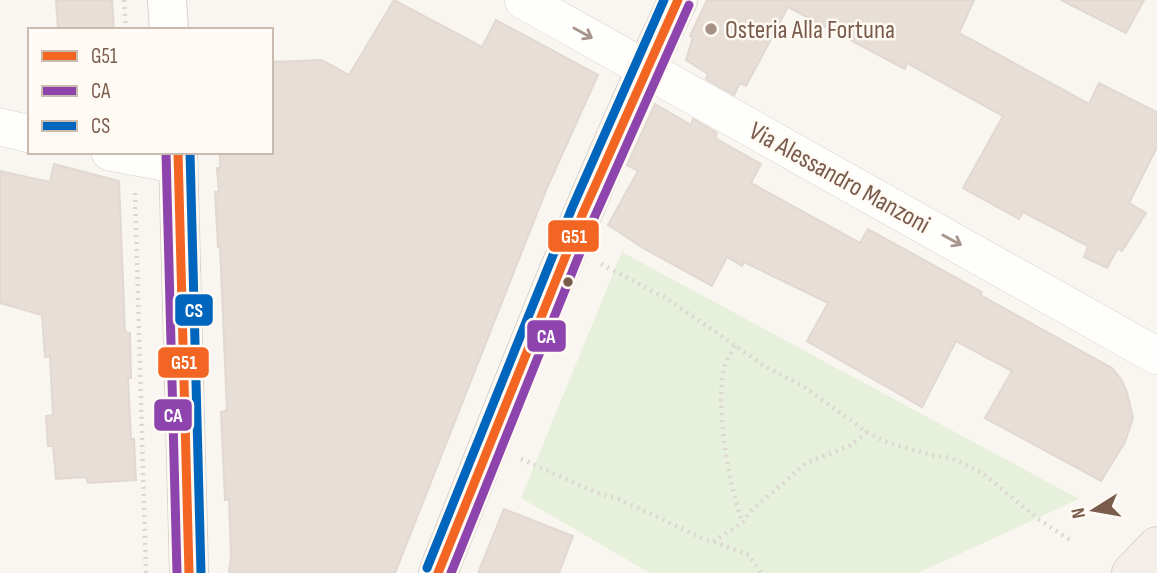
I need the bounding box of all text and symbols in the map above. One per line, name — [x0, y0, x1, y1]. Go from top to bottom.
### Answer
place label: Osteria Alla Fortuna — [725, 15, 895, 46]
marker: Osteria Alla Fortuna — [703, 21, 719, 37]
one-way arrow — [572, 27, 593, 40]
legend — [28, 28, 273, 154]
text: G51 — [91, 44, 118, 69]
text: CA — [91, 79, 111, 104]
text: CS — [91, 114, 110, 139]
street label: Via Alessandro Manzoni — [743, 116, 935, 241]
line badge: G51 — [547, 219, 600, 253]
text: G51 — [561, 226, 587, 249]
one-way arrow — [941, 234, 962, 247]
unlabelled marker — [561, 275, 575, 289]
line badge: CS — [174, 293, 214, 327]
text: CS — [185, 300, 203, 323]
line badge: CA — [526, 319, 567, 353]
text: CA — [537, 326, 556, 349]
line badge: G51 — [157, 346, 210, 379]
text: G51 — [171, 352, 197, 375]
line badge: CA — [153, 398, 193, 432]
text: CA — [164, 405, 183, 428]
north arrow — [1059, 475, 1129, 545]
text: N — [1067, 506, 1091, 520]

